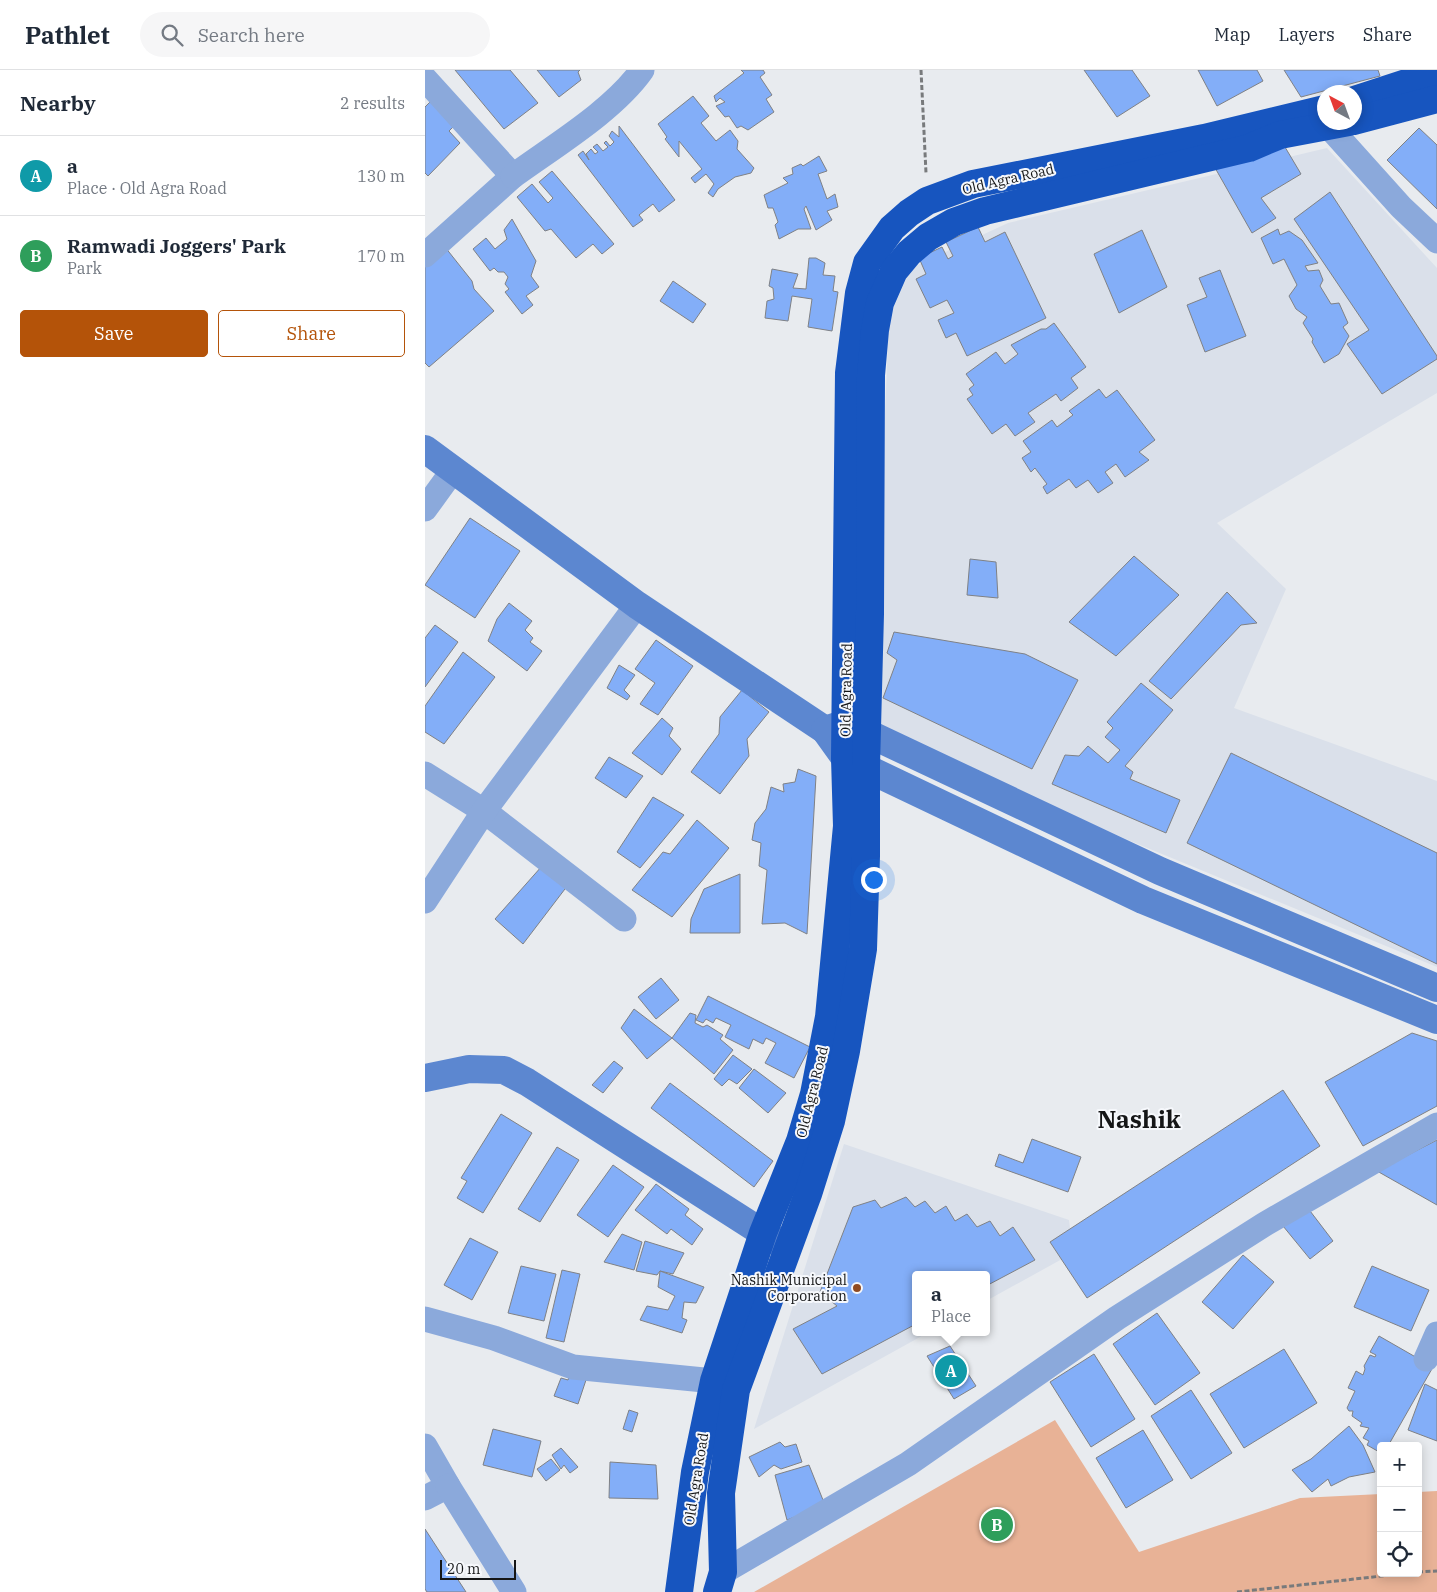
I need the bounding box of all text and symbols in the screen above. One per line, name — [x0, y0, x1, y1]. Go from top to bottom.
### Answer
search box — [140, 12, 490, 57]
text: Pathlet — [25, 19, 110, 51]
icon: search — [158, 21, 186, 49]
text: Search here — [198, 23, 305, 47]
text: Map — [1214, 23, 1251, 46]
text: Layers — [1279, 23, 1335, 46]
text: Share — [1363, 23, 1412, 46]
north arrow — [1317, 85, 1362, 130]
text: Nearby — [20, 89, 96, 117]
text: 2 results — [340, 93, 405, 113]
text: a — [67, 154, 78, 178]
street label: Old Agra Road — [960, 160, 1056, 198]
text: A — [30, 166, 42, 186]
text: 130 m — [357, 166, 405, 186]
text: Place · Old Agra Road — [67, 178, 227, 198]
text: Ramwadi Joggers' Park — [67, 234, 286, 258]
text: B — [30, 246, 42, 266]
text: 170 m — [357, 246, 405, 266]
text: Park — [67, 258, 102, 278]
button: Save — [20, 310, 208, 357]
button: Share — [218, 310, 405, 357]
street label: Old Agra Road — [836, 643, 856, 737]
your location — [861, 867, 887, 893]
street label: Old Agra Road — [792, 1044, 832, 1140]
district label: Nashik — [1097, 1103, 1181, 1135]
place label: Nashik Municipal Corporation — [731, 1271, 847, 1305]
popup — [912, 1271, 990, 1336]
marker: Nashik Municipal Corporation — [851, 1282, 863, 1294]
text: a — [931, 1282, 942, 1306]
text: Place — [931, 1306, 971, 1326]
pin: A — [935, 1352, 967, 1390]
street label: Old Agra Road — [680, 1431, 712, 1527]
map controls — [1377, 1442, 1422, 1577]
button: + — [1377, 1442, 1422, 1487]
button: − — [1377, 1487, 1422, 1532]
pin: B — [981, 1506, 1013, 1544]
button: locate — [1377, 1532, 1422, 1577]
scale bar — [440, 1557, 516, 1580]
text: 20 m — [447, 1560, 480, 1578]

